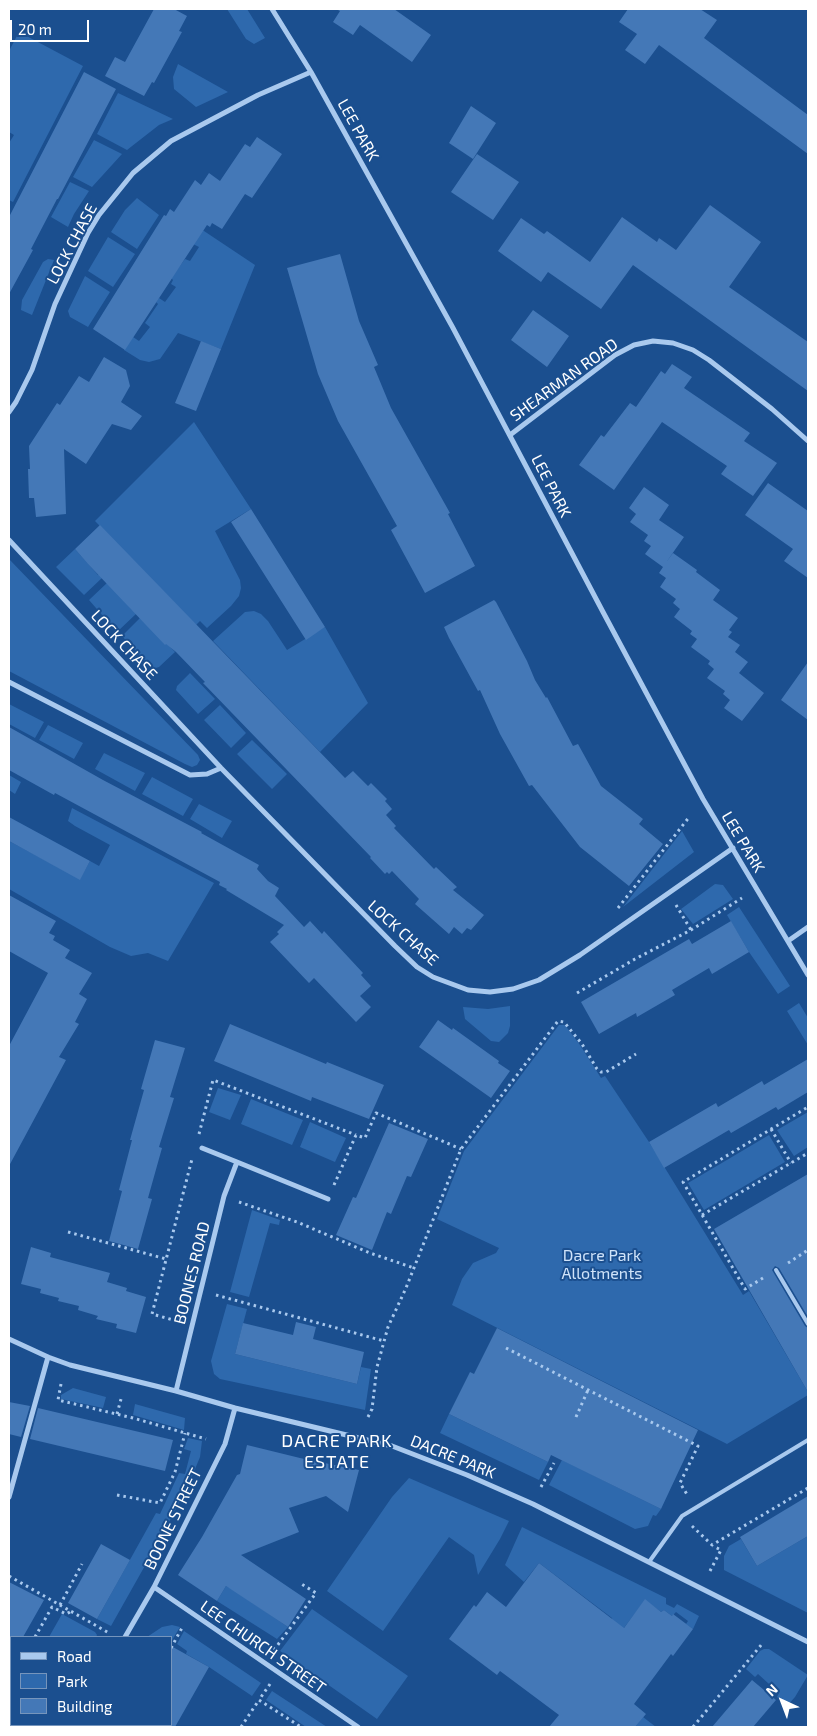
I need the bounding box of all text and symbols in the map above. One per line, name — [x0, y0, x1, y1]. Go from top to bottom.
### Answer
scale bar — [12, 10, 91, 42]
text: 20 m — [18, 20, 52, 38]
street label: LEE PARK — [333, 96, 383, 164]
street label: LOCK CHASE — [43, 200, 101, 288]
street label: SHEARMAN ROAD — [506, 335, 622, 425]
street label: LEE PARK — [527, 451, 575, 521]
street label: LOCK CHASE — [87, 606, 161, 684]
street label: LEE PARK — [717, 808, 769, 876]
street label: LOCK CHASE — [364, 896, 442, 970]
street label: BOONES ROAD — [170, 1220, 214, 1326]
park label: Dacre Park Allotments — [562, 1246, 642, 1284]
district label: DACRE PARK ESTATE — [280, 1430, 394, 1472]
street label: DACRE PARK — [408, 1431, 498, 1483]
street label: BOONE STREET — [140, 1465, 206, 1573]
street label: LEE CHURCH STREET — [197, 1596, 329, 1698]
legend — [10, 1636, 172, 1726]
text: Road — [57, 1647, 92, 1665]
text: Park — [57, 1672, 88, 1690]
north arrow — [757, 1676, 807, 1726]
text: N — [762, 1680, 781, 1699]
text: Building — [57, 1697, 112, 1715]

